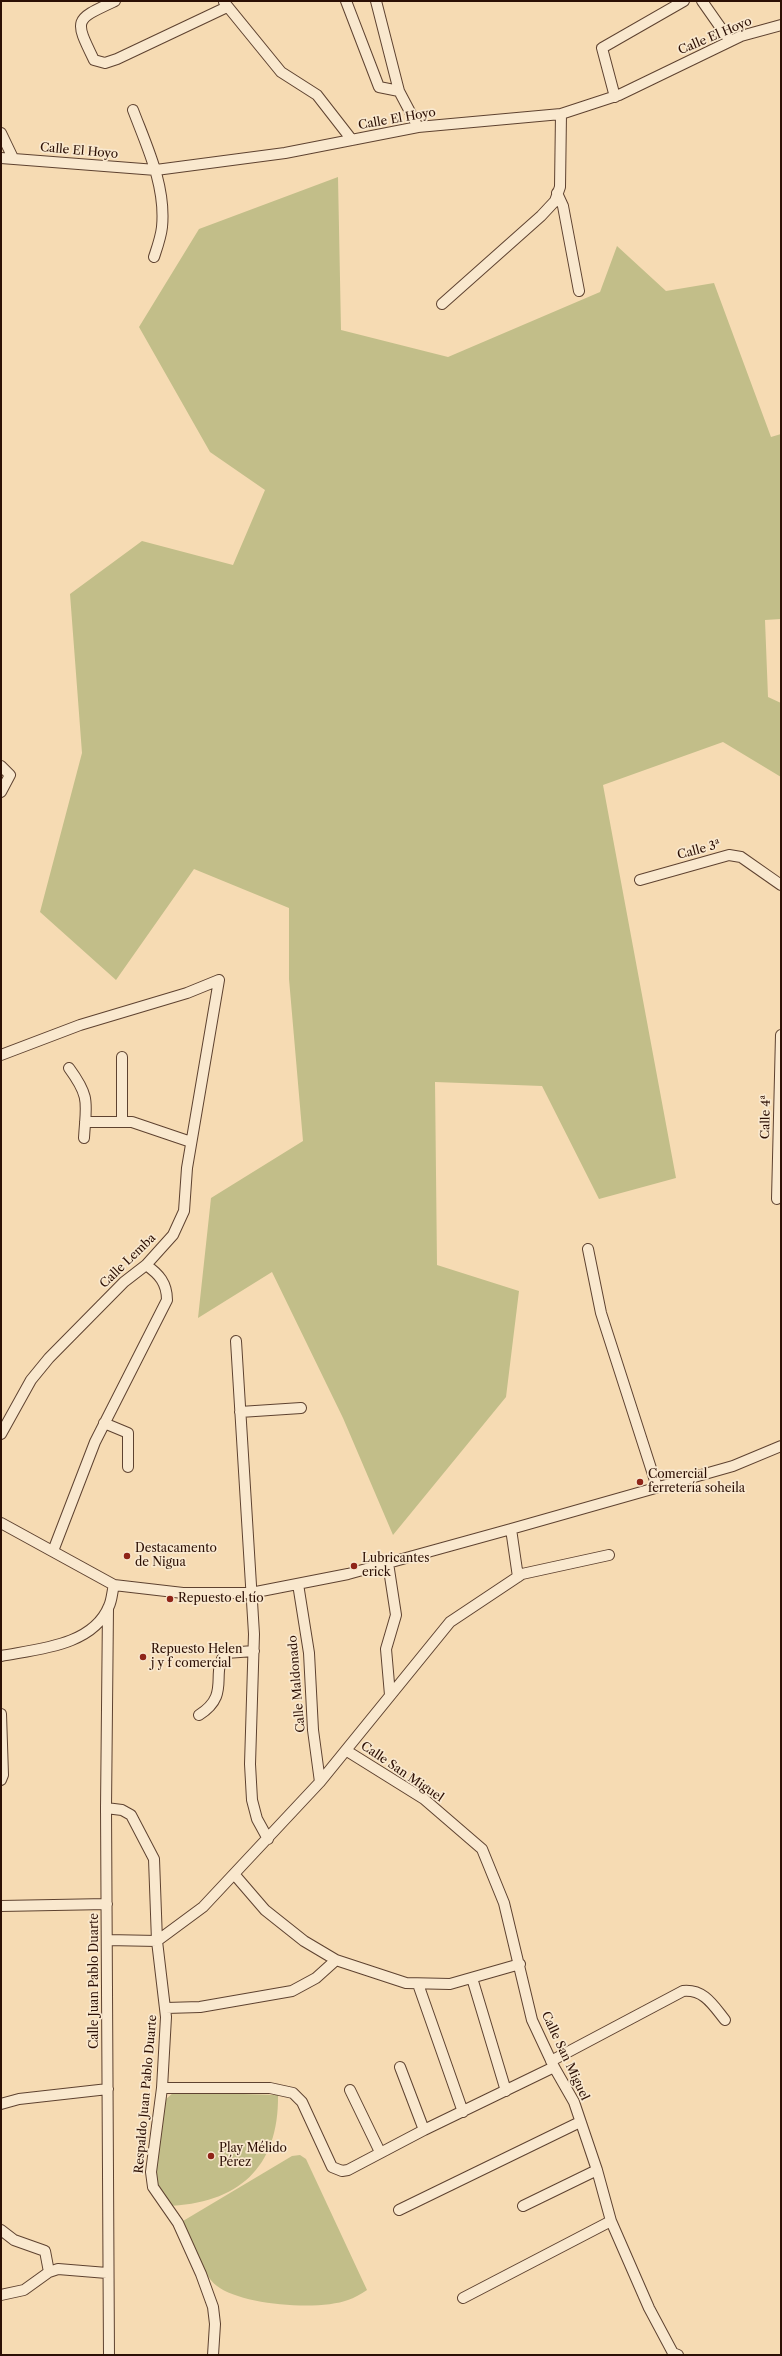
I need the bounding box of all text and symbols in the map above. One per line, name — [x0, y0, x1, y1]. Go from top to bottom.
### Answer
street label: Calle El Hoyo — [676, 14, 754, 58]
street label: Calle El Hoyo — [357, 105, 437, 133]
street label: Calle El Hoyo — [39, 140, 119, 162]
street label: Calle 3ª — [676, 837, 722, 863]
street label: Calle 4ª — [758, 1095, 774, 1139]
street label: Calle Lemba — [97, 1231, 159, 1291]
place label: Comercial ferretería soheila — [648, 1468, 745, 1496]
marker: Comercial ferretería soheila — [635, 1477, 645, 1487]
place label: Destacamento de Nigua — [135, 1542, 217, 1570]
marker: Destacamento de Nigua — [122, 1551, 132, 1561]
place label: Lubricantes erick — [362, 1552, 430, 1580]
marker: Lubricantes erick — [349, 1561, 359, 1571]
place label: Repuesto el tío — [178, 1592, 264, 1606]
marker: Repuesto el tío — [165, 1594, 175, 1604]
street label: Calle Maldonado — [286, 1635, 308, 1733]
place label: Repuesto Helen j y f comercial — [151, 1643, 242, 1671]
marker: Repuesto Helen j y f comercial — [138, 1652, 148, 1662]
street label: Calle San Miguel — [358, 1739, 446, 1805]
street label: Calle Juan Pablo Duarte — [88, 1913, 102, 2049]
street label: Calle San Miguel — [538, 2009, 592, 2103]
street label: Respaldo Juan Pablo Duarte — [132, 2014, 160, 2174]
place label: Play Mélido Pérez — [219, 2142, 287, 2170]
marker: Play Mélido Pérez — [206, 2151, 216, 2161]

